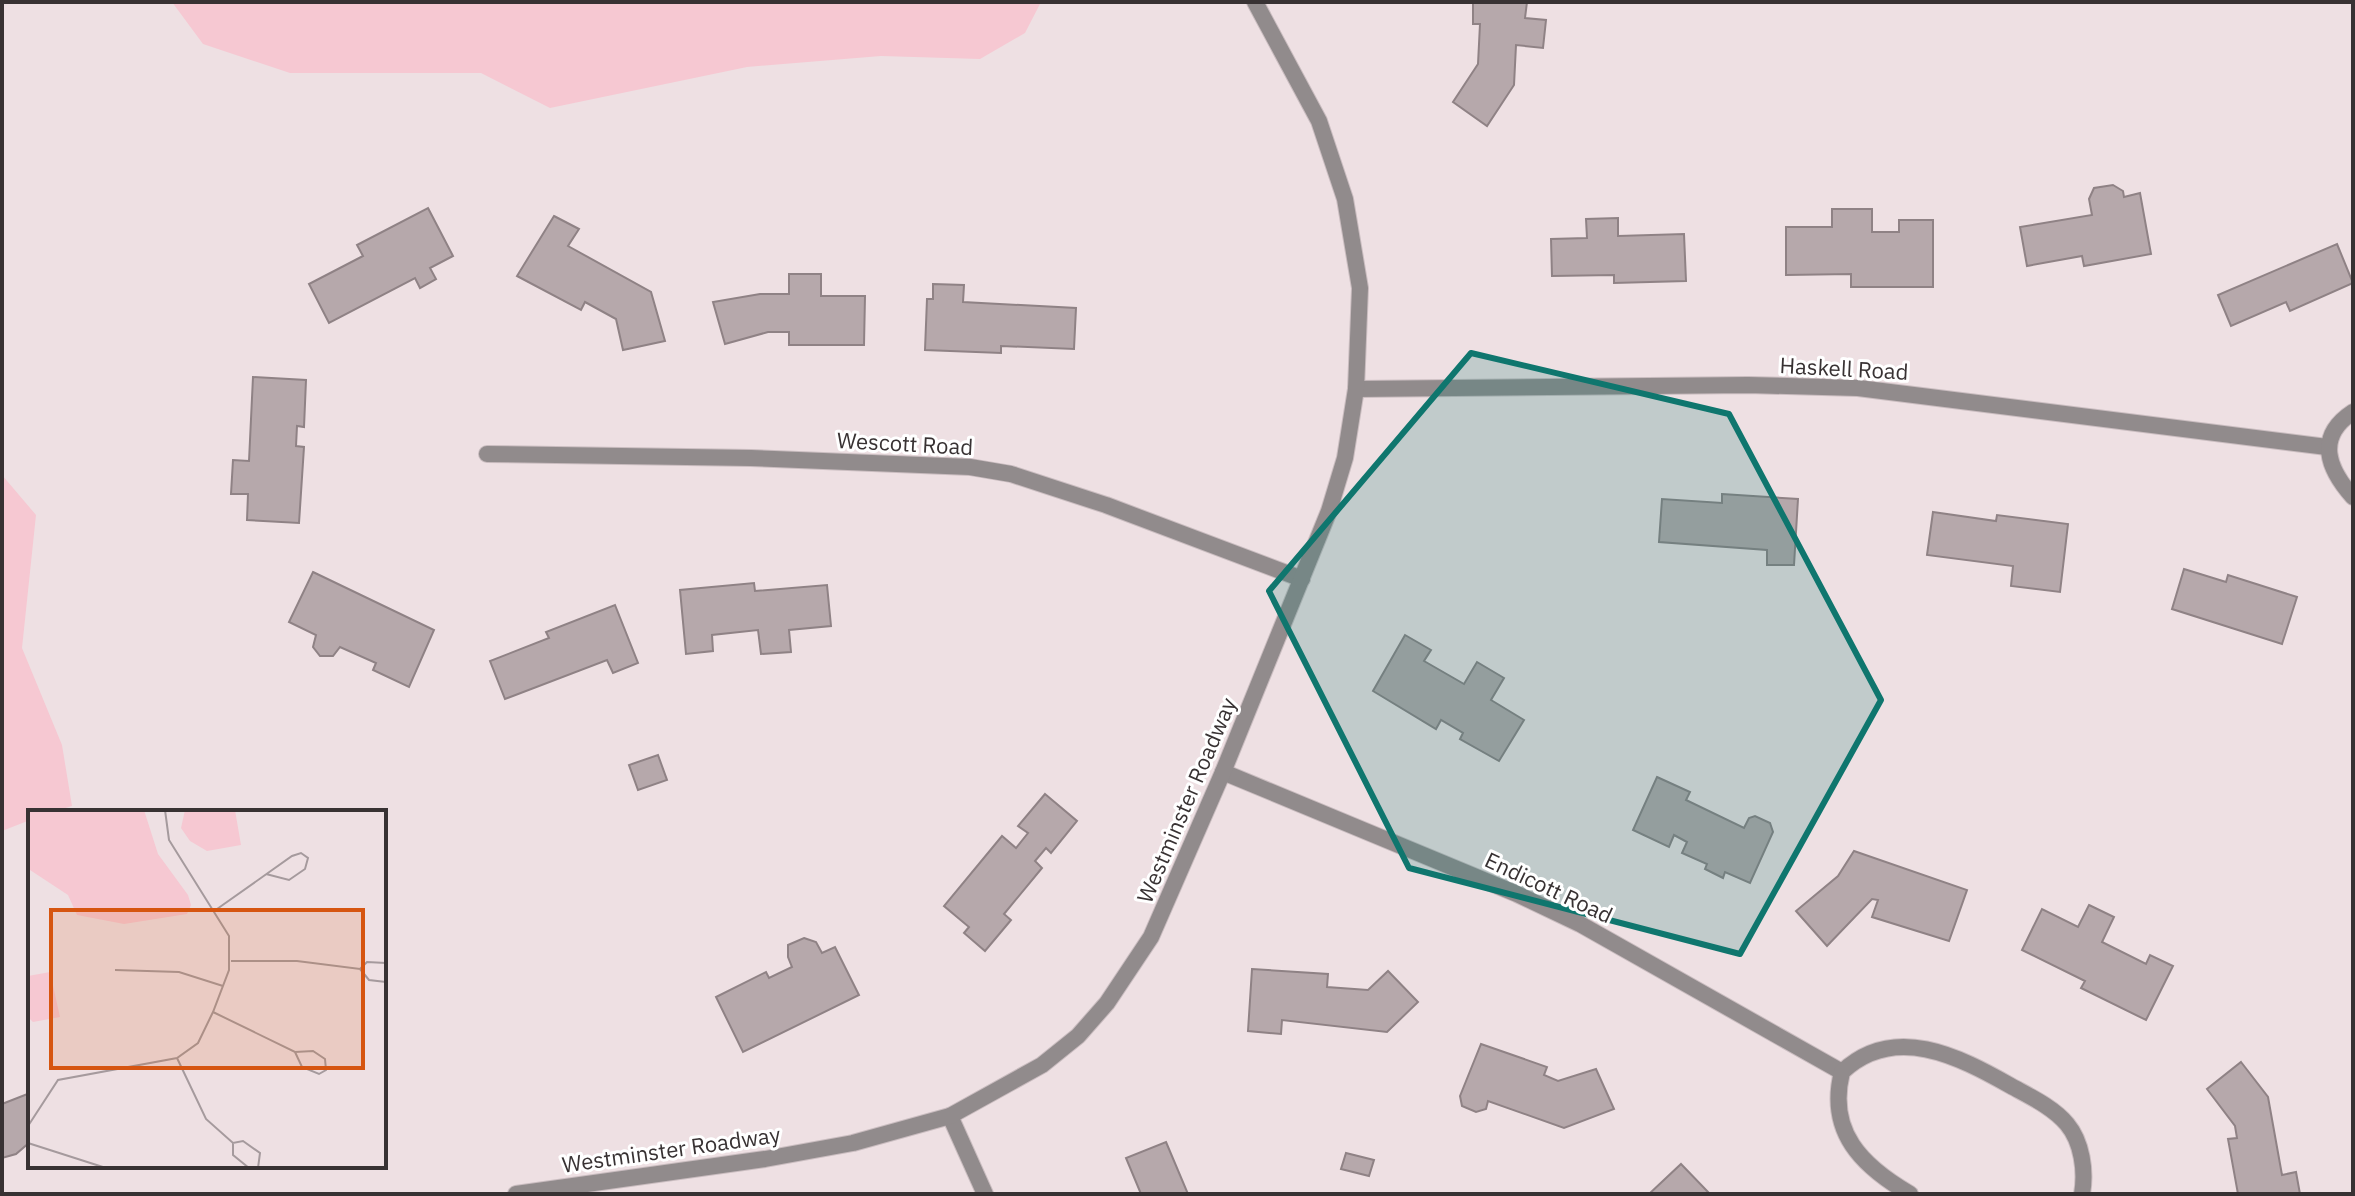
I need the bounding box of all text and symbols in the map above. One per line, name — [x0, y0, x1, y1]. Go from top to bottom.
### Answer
street label: Haskell Road — [1779, 350, 1909, 386]
street label: Wescott Road — [836, 425, 974, 461]
street label: Westminster Roadway — [1130, 693, 1242, 907]
inset map — [28, 810, 386, 1168]
street label: Endicott Road — [1480, 845, 1618, 929]
street label: Westminster Roadway — [560, 1119, 782, 1179]

